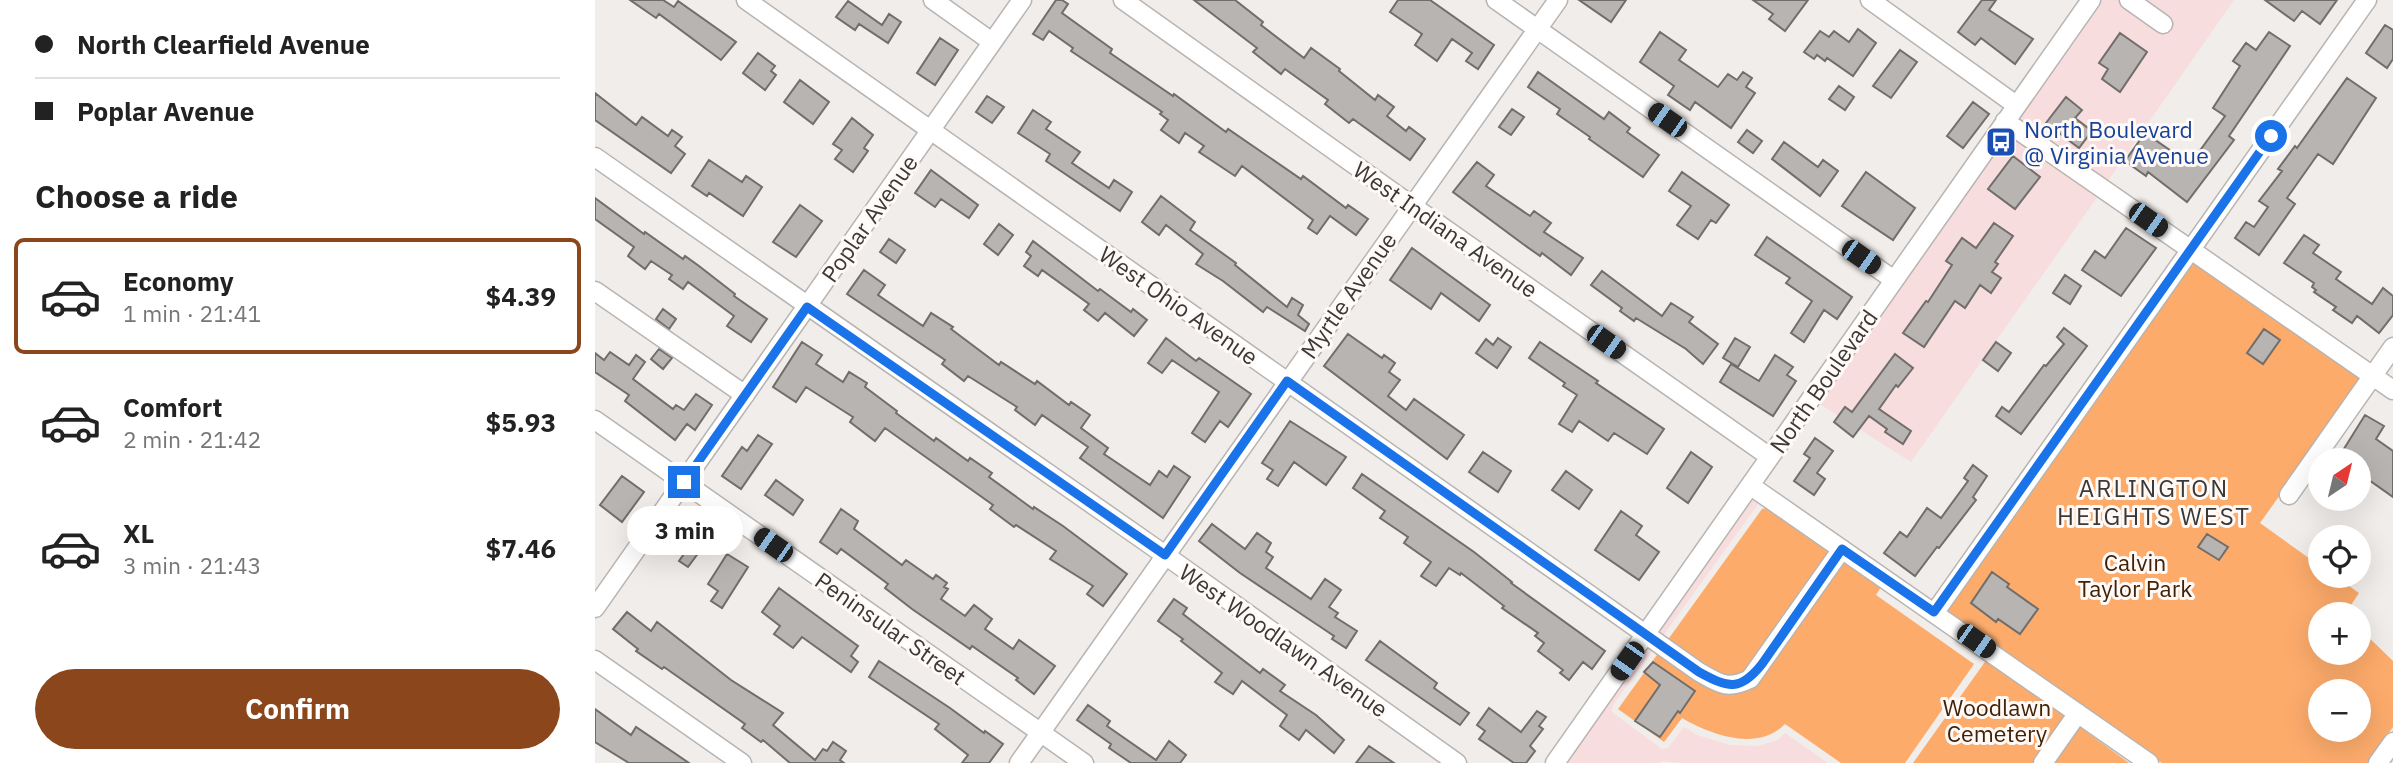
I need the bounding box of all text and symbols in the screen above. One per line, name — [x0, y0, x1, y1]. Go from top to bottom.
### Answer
text: North Clearfield Avenue — [77, 27, 370, 61]
text: Poplar Avenue — [77, 94, 254, 128]
car — [1644, 99, 1691, 141]
place label: North Boulevard @ Virginia Avenue — [2024, 114, 2209, 170]
route start — [2255, 120, 2287, 152]
bus stop icon: North Boulevard @ Virginia Avenue — [1984, 125, 2018, 159]
street label: Poplar Avenue — [814, 148, 924, 288]
street label: West Indiana Avenue — [1348, 154, 1544, 304]
text: Choose a ride — [35, 175, 238, 217]
car — [2125, 199, 2172, 241]
street label: Myrtle Avenue — [1293, 226, 1403, 364]
car — [1838, 236, 1885, 278]
street label: West Ohio Avenue — [1094, 239, 1264, 371]
text: Economy — [123, 264, 234, 298]
icon: car — [39, 265, 102, 328]
text: $4.39 — [486, 279, 556, 313]
text: 1 min · 21:41 — [123, 298, 261, 328]
street label: North Boulevard — [1762, 303, 1884, 459]
car — [1583, 321, 1630, 363]
text: Comfort — [123, 390, 222, 424]
icon: car — [39, 391, 102, 454]
text: $5.93 — [486, 405, 556, 439]
text: 2 min · 21:42 — [123, 424, 261, 454]
north arrow — [2308, 448, 2371, 511]
map controls — [2308, 448, 2371, 742]
route end — [668, 466, 700, 498]
district label: ARLINGTON HEIGHTS WEST — [2057, 472, 2251, 532]
callout: 3 min — [626, 506, 742, 556]
text: 3 min — [655, 515, 715, 545]
text: XL — [123, 516, 154, 550]
icon: car — [39, 517, 102, 580]
car — [750, 524, 797, 566]
button: locate — [2308, 525, 2371, 588]
text: $7.46 — [486, 531, 556, 565]
park label: Calvin Taylor Park — [2078, 547, 2192, 603]
text: 3 min · 21:43 — [123, 550, 261, 580]
street label: West Woodlawn Avenue — [1174, 557, 1394, 723]
street label: Peninsular Street — [810, 565, 972, 691]
button: + — [2308, 602, 2371, 665]
car — [1953, 620, 2000, 662]
car — [1607, 638, 1648, 684]
button: Confirm — [35, 669, 560, 749]
button: − — [2308, 679, 2371, 742]
park label: Woodlawn Cemetery — [1943, 692, 2051, 748]

